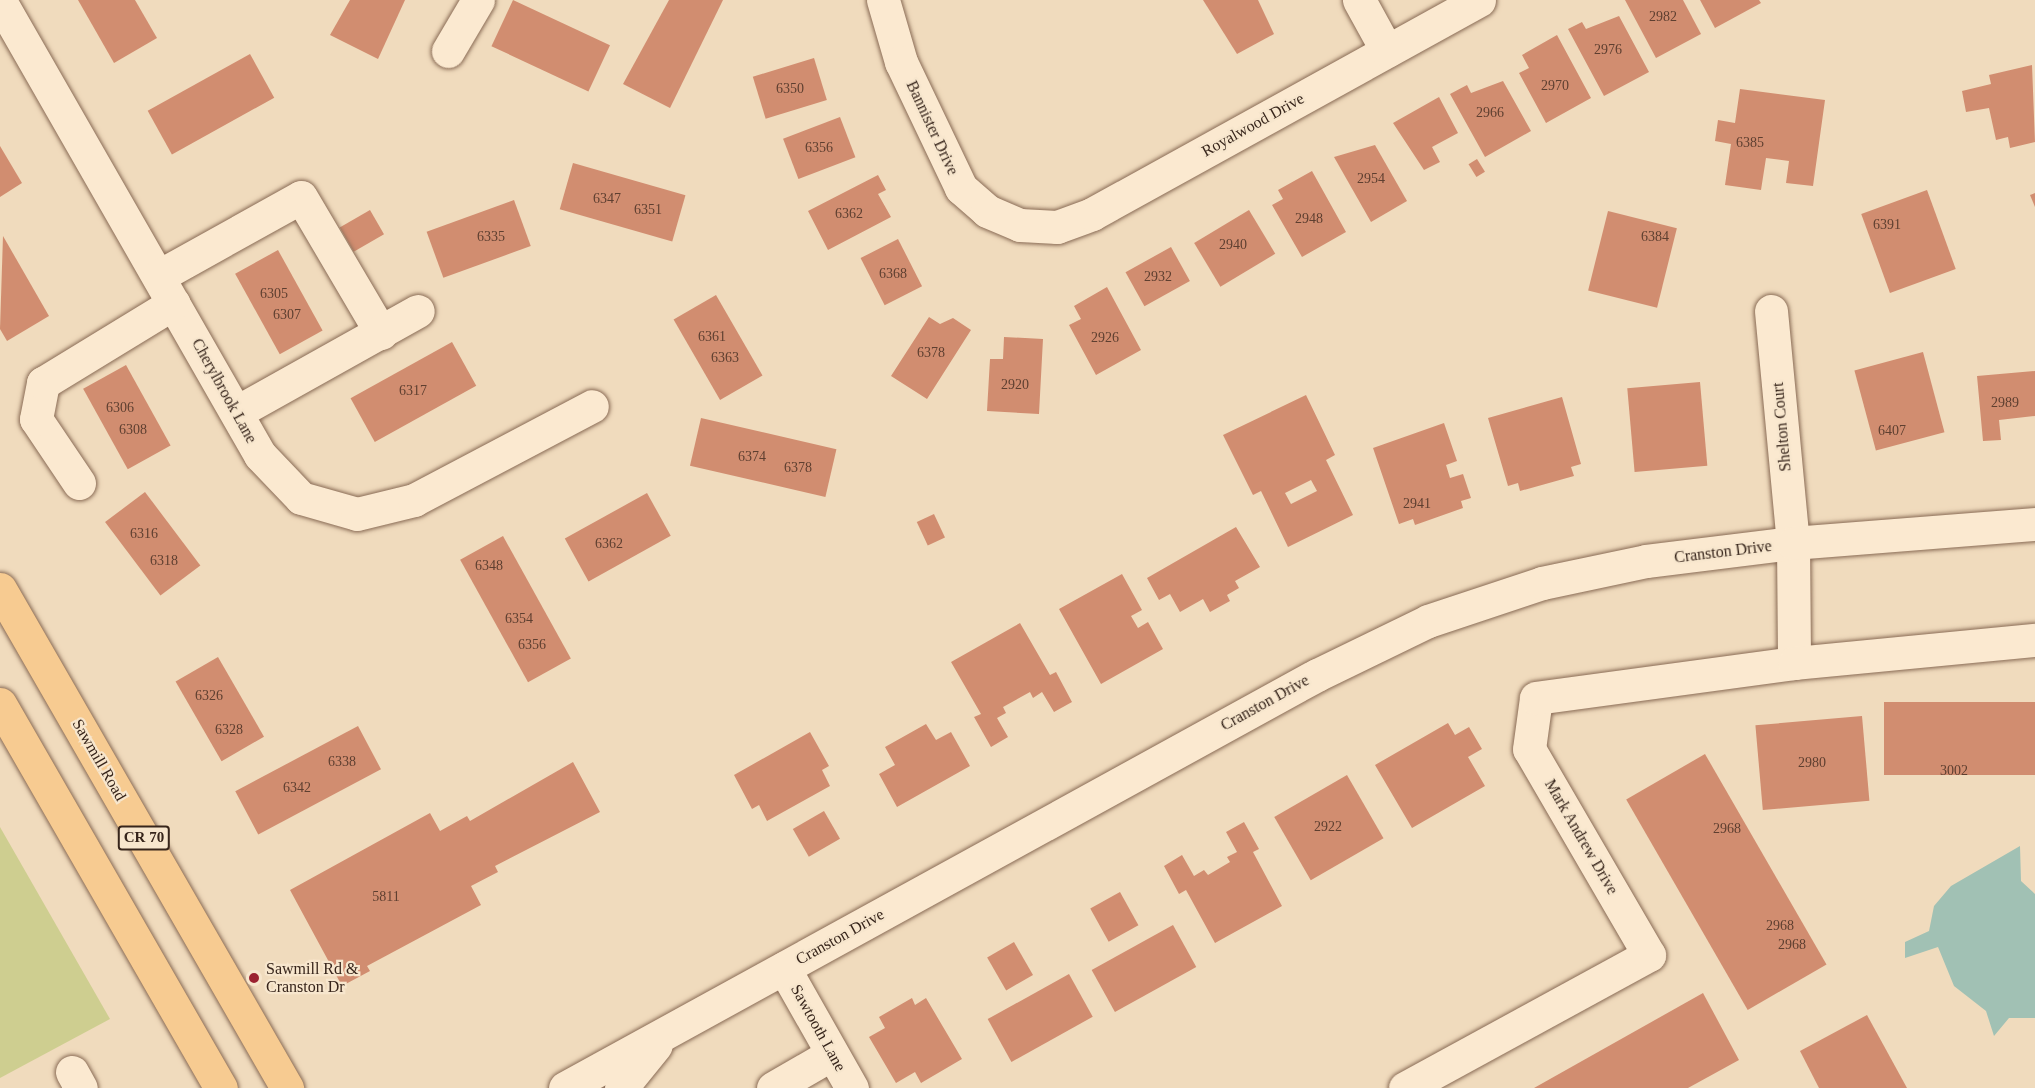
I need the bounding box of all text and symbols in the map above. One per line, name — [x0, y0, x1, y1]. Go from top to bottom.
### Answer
house number: 2982 — [1649, 9, 1677, 25]
house number: 2976 — [1594, 42, 1622, 58]
street label: Bannister Drive — [902, 78, 962, 178]
house number: 2970 — [1541, 78, 1569, 94]
house number: 6350 — [776, 81, 804, 97]
street label: Royalwood Drive — [1198, 89, 1308, 161]
house number: 2966 — [1476, 105, 1504, 121]
house number: 6385 — [1736, 135, 1764, 151]
house number: 6356 — [805, 140, 833, 156]
house number: 2954 — [1357, 171, 1385, 187]
house number: 6347 — [593, 191, 621, 207]
house number: 6351 — [634, 202, 662, 218]
house number: 6362 — [835, 206, 863, 222]
house number: 2948 — [1295, 211, 1323, 227]
house number: 6391 — [1873, 217, 1901, 233]
house number: 6335 — [477, 229, 505, 245]
house number: 6384 — [1641, 229, 1669, 245]
house number: 2940 — [1219, 237, 1247, 253]
house number: 6368 — [879, 266, 907, 282]
house number: 2932 — [1144, 269, 1172, 285]
house number: 6305 — [260, 286, 288, 302]
house number: 6307 — [273, 307, 301, 323]
house number: 6361 — [698, 329, 726, 345]
house number: 2926 — [1091, 330, 1119, 346]
street label: Cherylbrook Lane — [187, 335, 261, 447]
house number: 6378 — [917, 345, 945, 361]
house number: 6363 — [711, 350, 739, 366]
house number: 2920 — [1001, 377, 1029, 393]
street label: Shelton Court — [1769, 382, 1795, 472]
house number: 6317 — [399, 383, 427, 399]
house number: 2989 — [1991, 395, 2019, 411]
house number: 6306 — [106, 400, 134, 416]
house number: 6308 — [119, 422, 147, 438]
house number: 6407 — [1878, 423, 1906, 439]
house number: 6374 — [738, 449, 766, 465]
house number: 6378 — [784, 460, 812, 476]
house number: 2941 — [1403, 496, 1431, 512]
house number: 6316 — [130, 526, 158, 542]
house number: 6362 — [595, 536, 623, 552]
street label: Cranston Drive — [1673, 536, 1773, 568]
house number: 6318 — [150, 553, 178, 569]
house number: 6348 — [475, 558, 503, 574]
house number: 6354 — [505, 611, 533, 627]
house number: 6356 — [518, 637, 546, 653]
street label: Cranston Drive — [1217, 671, 1313, 735]
house number: 6326 — [195, 688, 223, 704]
street label: Sawmill Road — [68, 716, 130, 804]
house number: 6328 — [215, 722, 243, 738]
house number: 6338 — [328, 754, 356, 770]
house number: 2980 — [1798, 755, 1826, 771]
house number: 3002 — [1940, 763, 1968, 779]
street label: Mark Andrew Drive — [1540, 776, 1622, 898]
house number: 6342 — [283, 780, 311, 796]
house number: 2922 — [1314, 819, 1342, 835]
house number: 2968 — [1713, 821, 1741, 837]
road number: CR 70 — [117, 826, 171, 850]
house number: 5811 — [372, 889, 400, 905]
street label: Cranston Drive — [792, 905, 888, 969]
house number: 2968 — [1766, 918, 1794, 934]
house number: 2968 — [1778, 937, 1806, 953]
place label: Sawmill Rd & Cranston Dr — [266, 959, 358, 997]
marker: Sawmill Rd & Cranston Dr — [247, 971, 261, 985]
street label: Sawtooth Lane — [786, 981, 850, 1075]

